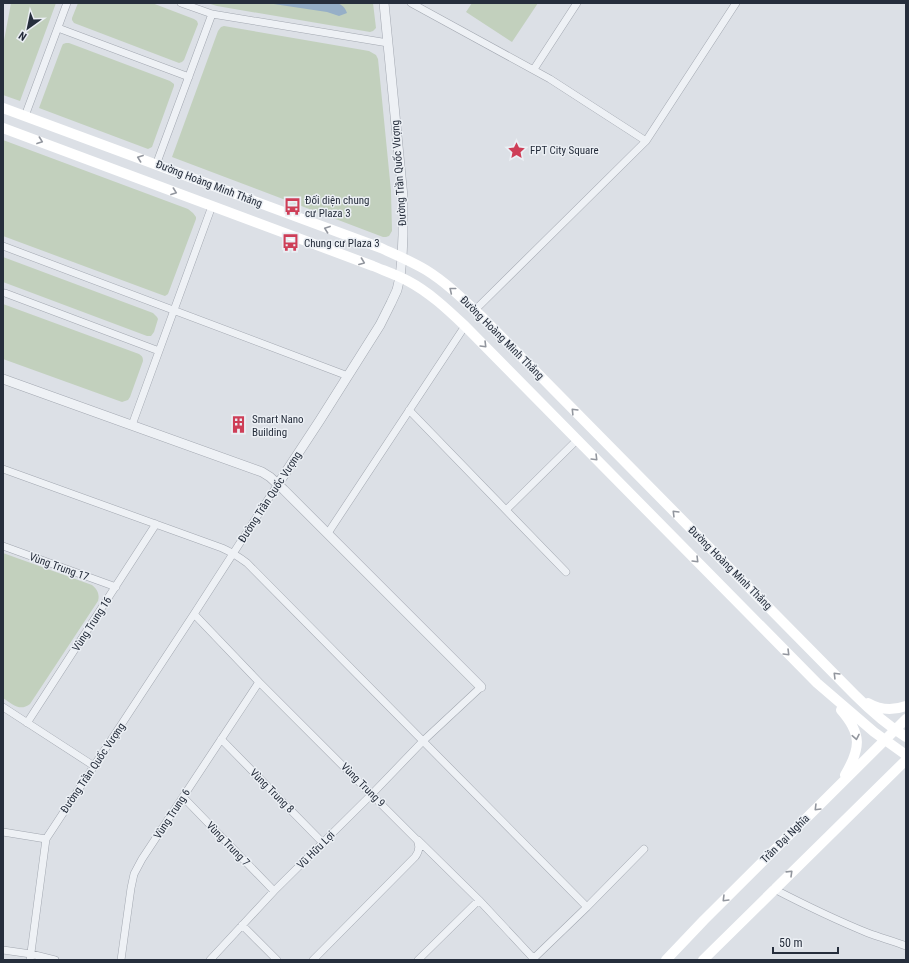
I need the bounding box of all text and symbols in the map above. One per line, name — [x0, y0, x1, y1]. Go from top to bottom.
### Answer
north arrow — [8, 8, 48, 48]
text: N — [16, 29, 29, 43]
street label: Đường Trần Quốc Vượng — [389, 120, 409, 226]
one-way arrow — [36, 137, 43, 145]
place icon: FPT City Square — [507, 140, 527, 160]
place label: FPT City Square — [530, 144, 599, 157]
one-way arrow — [136, 155, 143, 163]
street label: Đường Hoàng Minh Thắng — [154, 158, 264, 210]
one-way arrow — [171, 187, 178, 195]
place label: Đối diện chung cư Plaza 3 — [305, 194, 369, 220]
bus stop icon: Đối diện chung cư Plaza 3 — [282, 196, 302, 216]
one-way arrow — [323, 225, 330, 233]
bus stop icon: Chung cư Plaza 3 — [281, 233, 301, 253]
place label: Chung cư Plaza 3 — [304, 237, 380, 250]
one-way arrow — [358, 257, 365, 265]
one-way arrow — [449, 287, 457, 294]
street label: Đường Hoàng Minh Thắng — [457, 293, 547, 383]
one-way arrow — [479, 340, 487, 348]
one-way arrow — [571, 408, 579, 416]
place label: Smart Nano Building — [252, 413, 304, 439]
building icon: Smart Nano Building — [229, 415, 249, 435]
street label: Đường Trần Quốc Vượng — [236, 449, 304, 545]
one-way arrow — [590, 453, 598, 461]
one-way arrow — [672, 510, 680, 518]
street label: Đường Hoàng Minh Thắng — [685, 523, 775, 613]
street label: Vùng Trung 17 — [27, 550, 91, 584]
one-way arrow — [691, 555, 699, 563]
street label: Vùng Trung 16 — [70, 594, 114, 654]
one-way arrow — [782, 648, 790, 656]
one-way arrow — [833, 673, 840, 680]
street label: Đường Trần Quốc Vượng — [58, 720, 128, 816]
one-way arrow — [851, 733, 860, 740]
street label: Vùng Trung 9 — [338, 760, 388, 810]
street label: Vùng Trung 8 — [247, 766, 297, 816]
street label: Vùng Trung 6 — [151, 787, 193, 841]
one-way arrow — [814, 803, 822, 810]
street label: Trần Đại Nghĩa — [758, 812, 812, 866]
street label: Vùng Trung 7 — [203, 819, 253, 869]
street label: Vũ Hữu Lợi — [294, 828, 338, 872]
one-way arrow — [785, 870, 793, 878]
one-way arrow — [722, 894, 730, 902]
scale bar — [773, 929, 838, 955]
text: 50 m — [779, 936, 803, 950]

